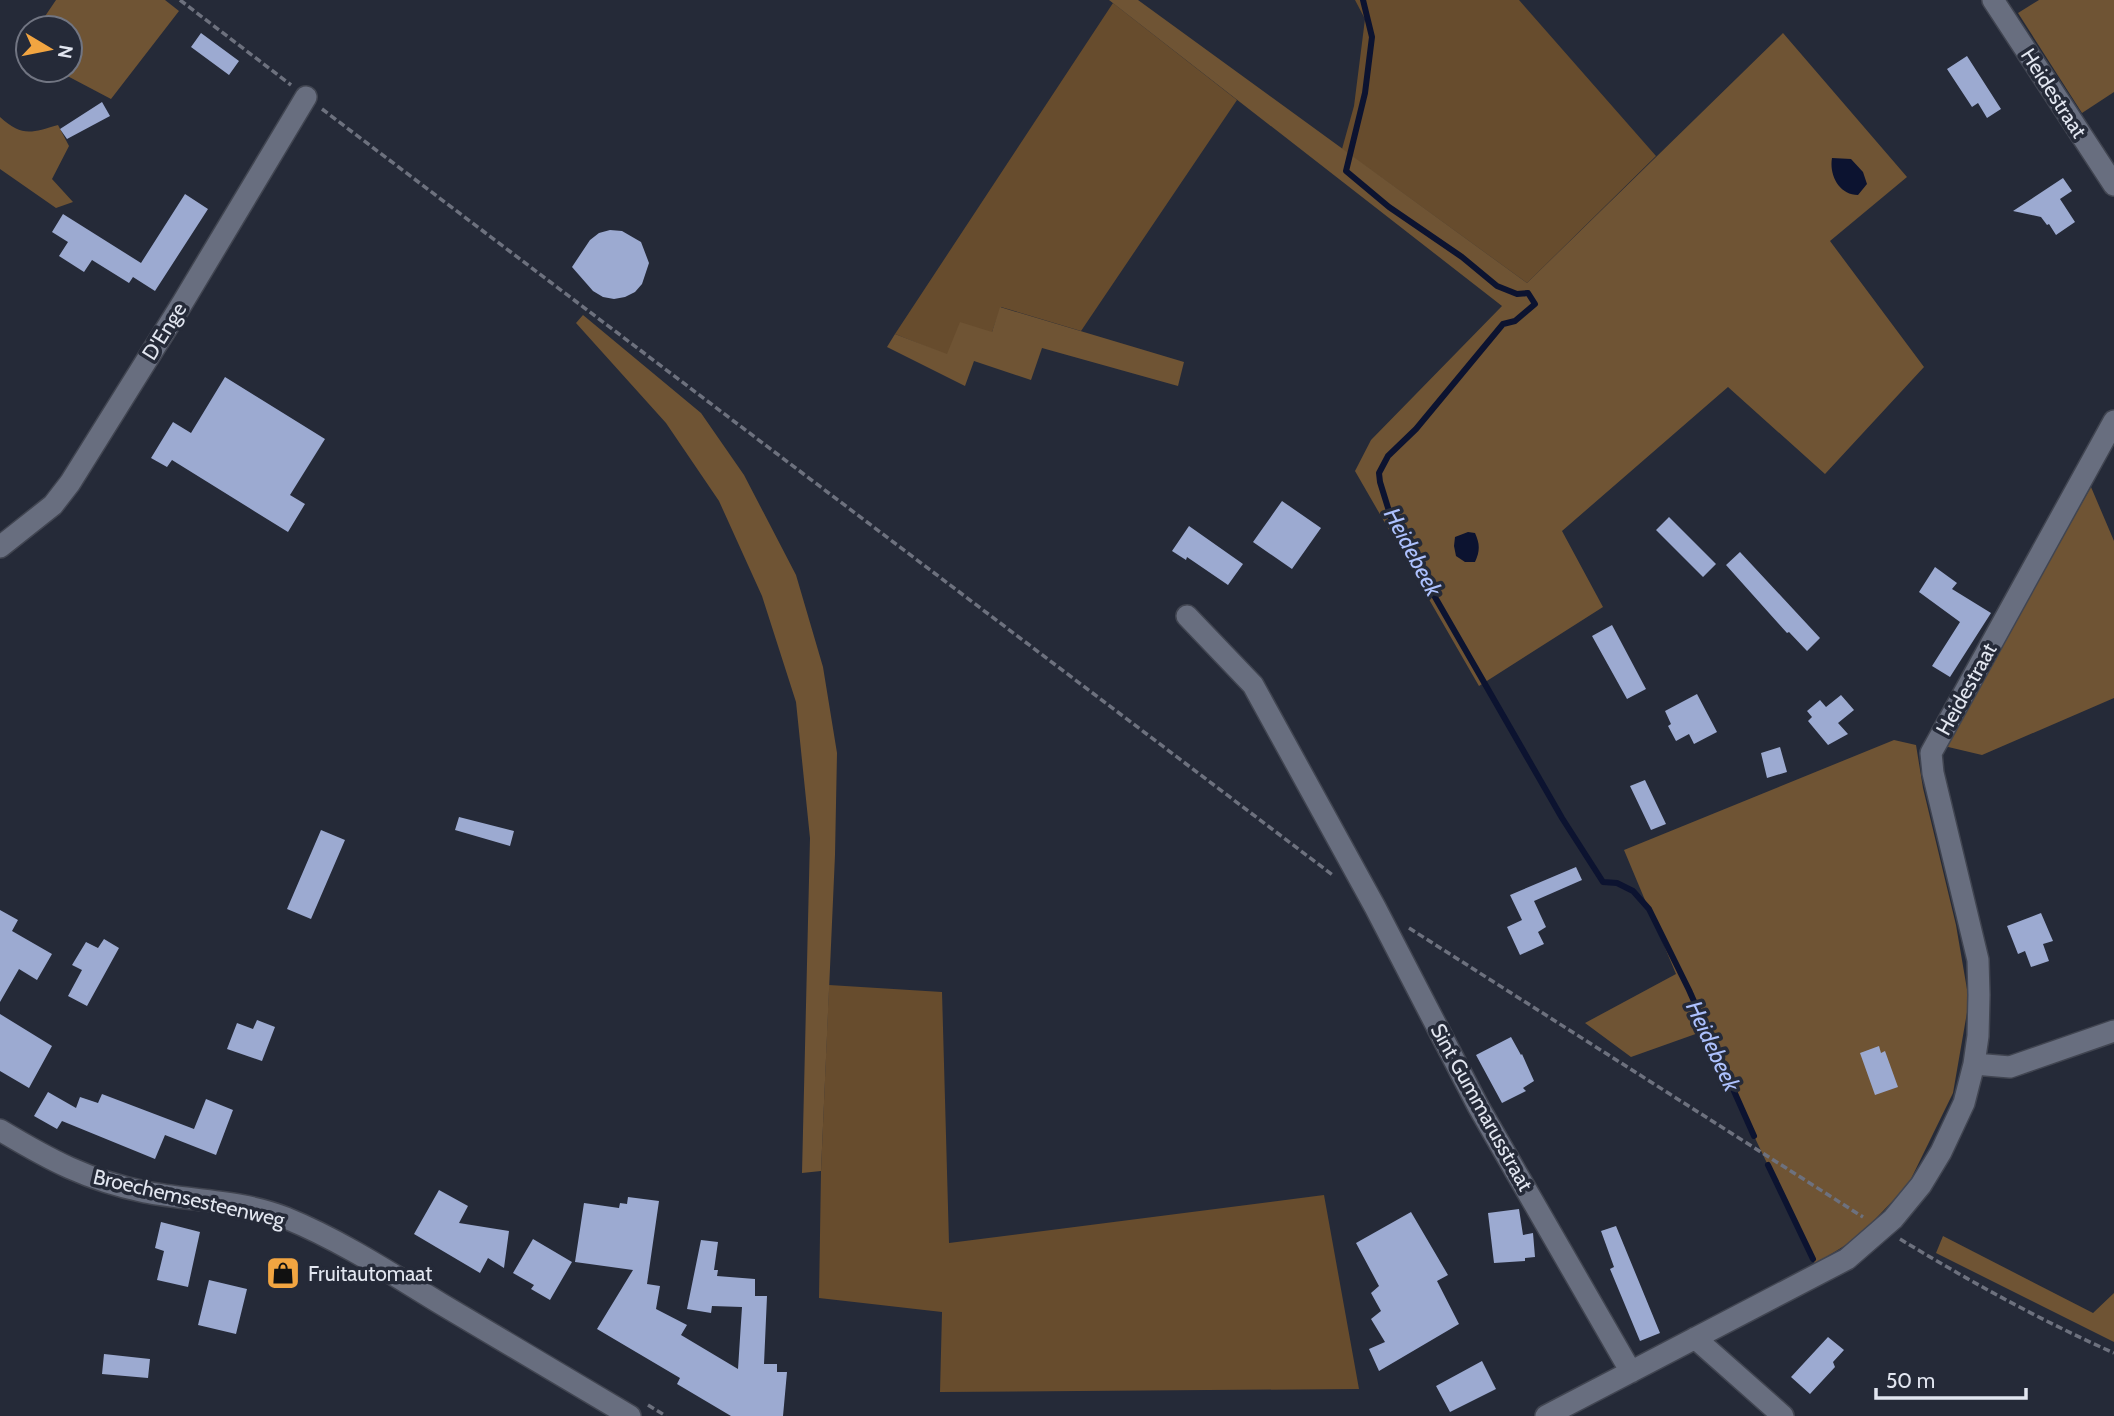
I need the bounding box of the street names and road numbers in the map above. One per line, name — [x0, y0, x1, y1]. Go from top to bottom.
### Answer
street label: Heidestraat — [2016, 44, 2092, 142]
street label: D'Enge — [137, 297, 191, 364]
street label: Heidestraat — [1930, 639, 2002, 739]
street label: Sint Gummarusstraat — [1426, 1019, 1538, 1195]
street label: Broechemsesteenweg — [91, 1164, 288, 1232]

